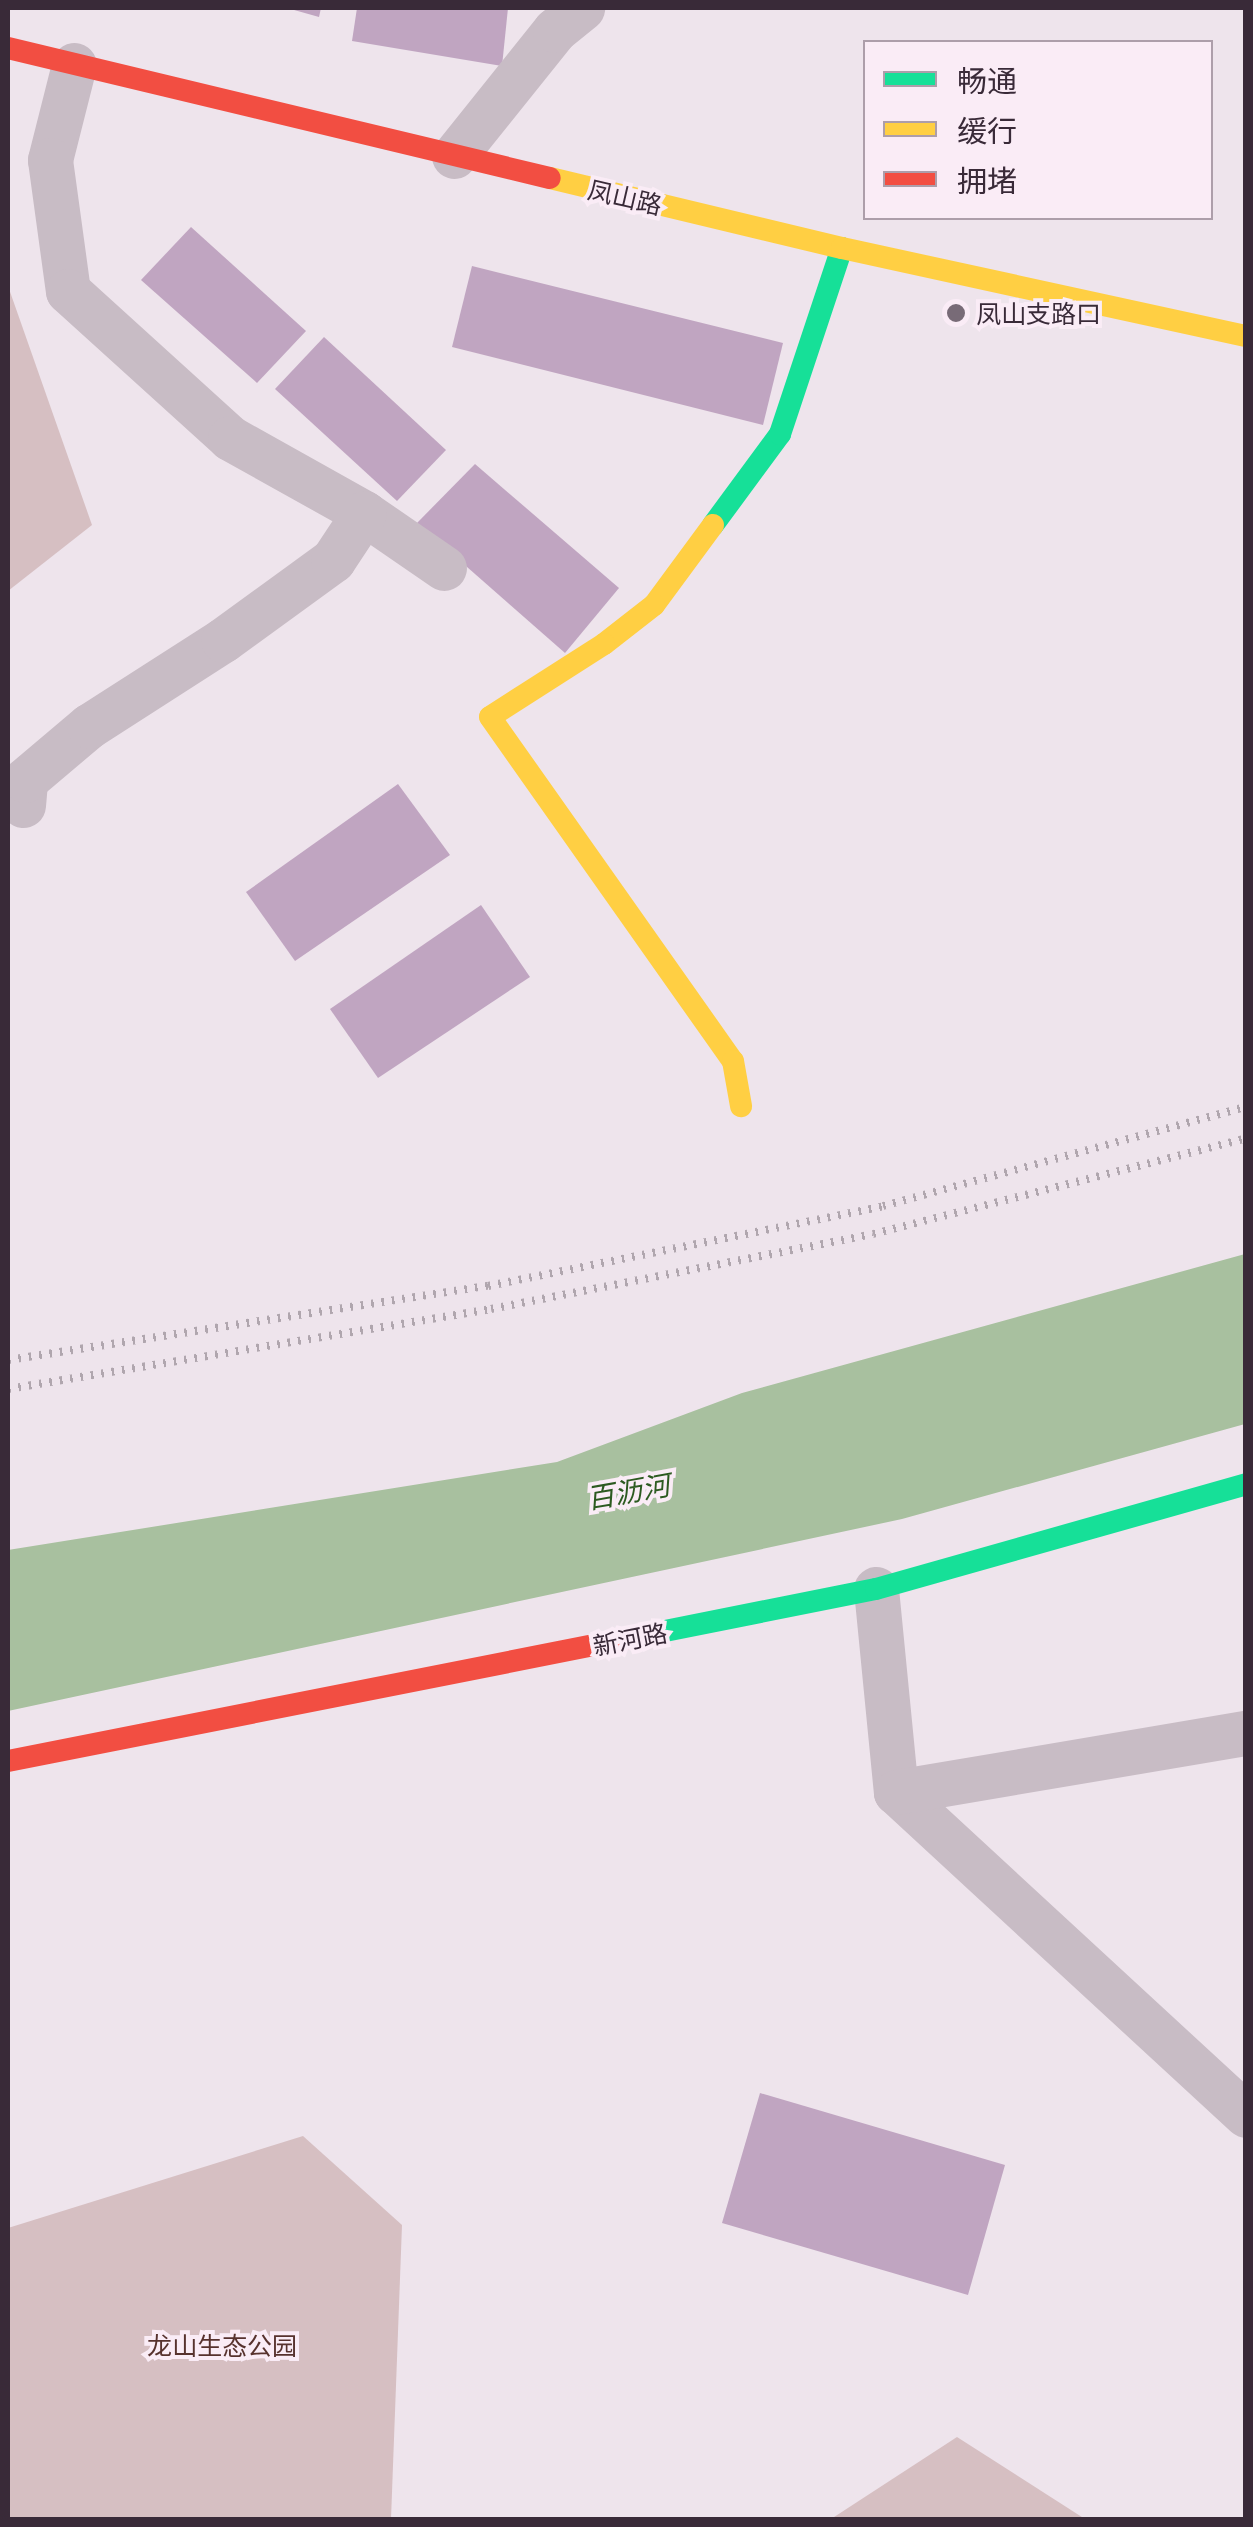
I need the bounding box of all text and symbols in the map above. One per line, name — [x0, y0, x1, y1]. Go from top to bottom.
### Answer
legend — [863, 40, 1213, 220]
text: 畅通 — [957, 60, 1017, 101]
text: 缓行 — [957, 110, 1017, 151]
text: 拥堵 — [957, 160, 1017, 201]
street label: 凤山路 — [585, 174, 665, 220]
place label: 凤山支路口 — [976, 298, 1101, 328]
marker: 凤山支路口 — [945, 302, 967, 324]
water label: 百沥河 — [584, 1467, 672, 1515]
street label: 新河路 — [590, 1617, 670, 1661]
park label: 龙山生态公园 — [147, 2330, 297, 2360]

